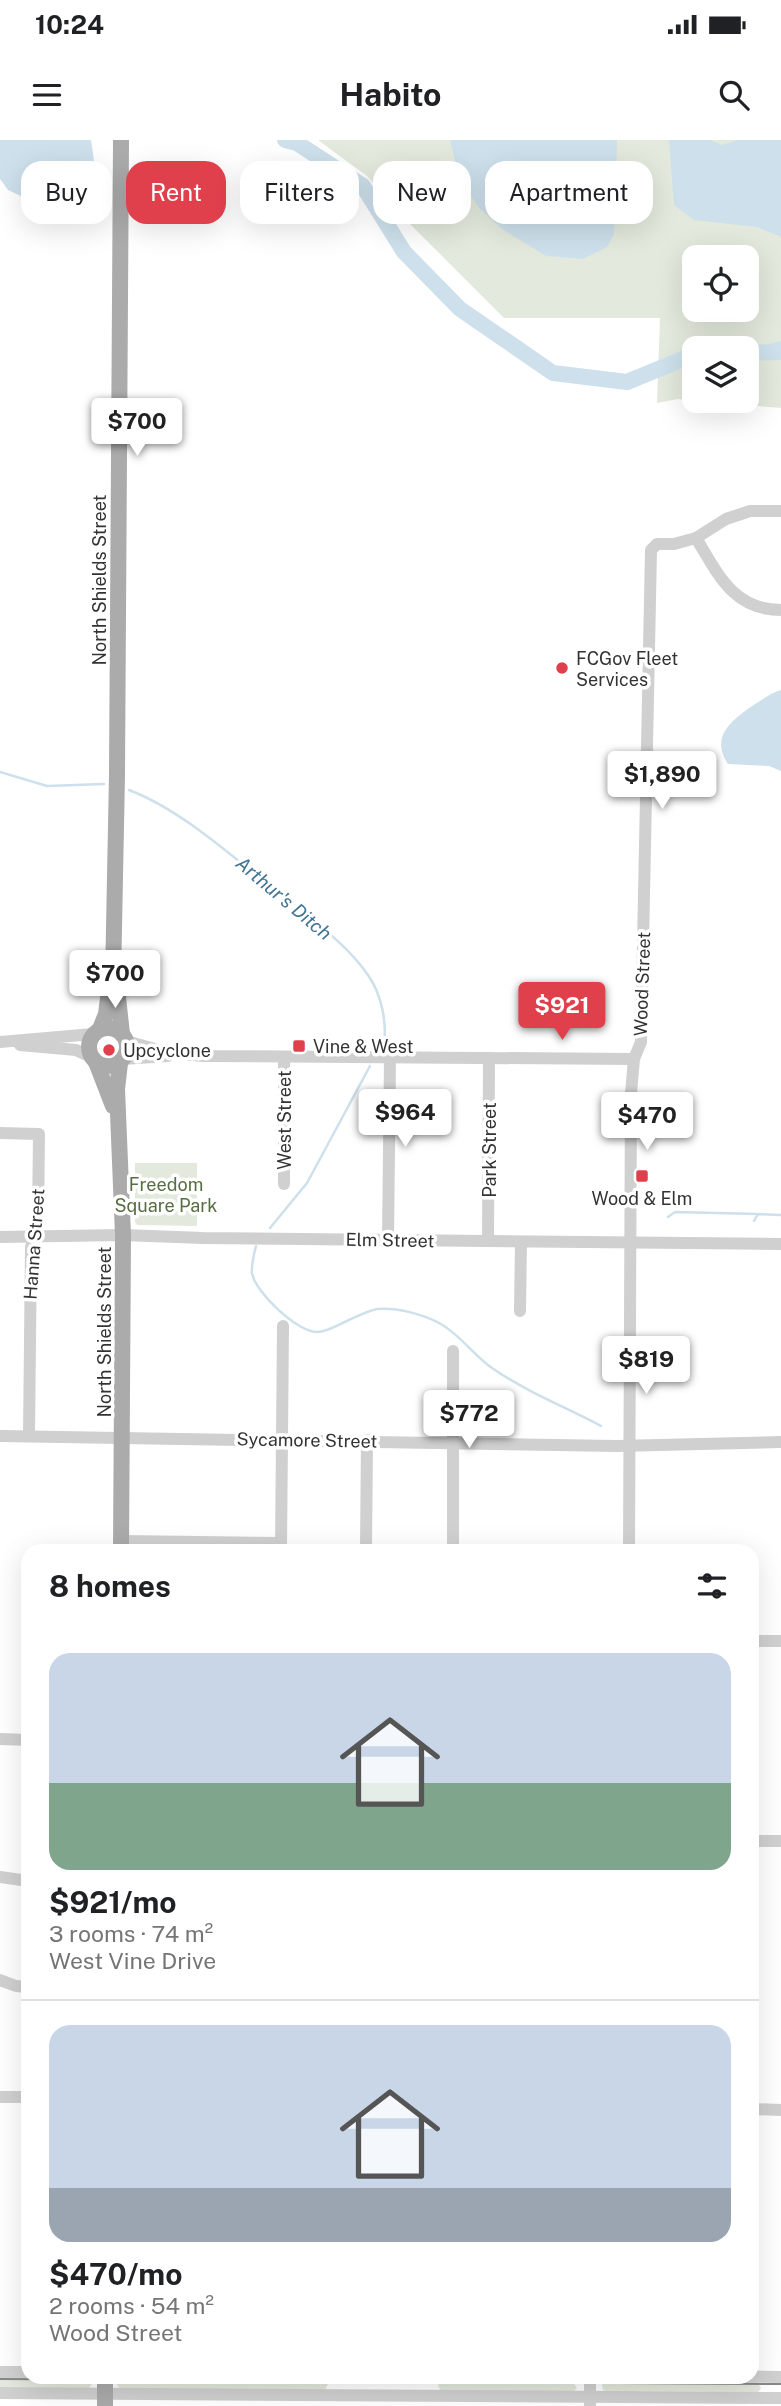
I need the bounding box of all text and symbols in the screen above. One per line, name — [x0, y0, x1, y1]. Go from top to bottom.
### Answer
text: 10:24 — [35, 9, 104, 40]
icon: menu — [28, 76, 66, 114]
text: Habito — [340, 76, 441, 113]
icon: search — [715, 76, 753, 114]
chip: Buy — [21, 161, 112, 224]
chip: Rent — [126, 161, 226, 224]
chip: Filters — [240, 161, 359, 224]
chip: New — [373, 161, 471, 224]
chip: Apartment — [485, 161, 653, 224]
map controls — [682, 245, 759, 413]
button: locate — [682, 245, 759, 322]
button: layers — [682, 336, 759, 413]
pin: $700 — [96, 398, 178, 458]
text: $700 — [107, 407, 167, 434]
street label: North Shields Street — [89, 495, 110, 665]
place label: FCGov Fleet Services — [576, 648, 678, 690]
marker: FCGov Fleet Services — [554, 660, 570, 676]
pin: $1,890 — [605, 752, 719, 811]
text: $1,890 — [623, 760, 701, 787]
water label: Arthur's Ditch — [232, 852, 336, 944]
street label: Wood Street — [630, 931, 654, 1037]
pin: $700 — [74, 950, 156, 1010]
text: $700 — [85, 959, 145, 986]
pin: $921 — [521, 982, 603, 1042]
text: $921 — [534, 991, 590, 1018]
place label: Vine & West — [313, 1036, 414, 1057]
marker: Vine & West — [291, 1038, 307, 1054]
place label: Upcyclone — [123, 1040, 211, 1061]
marker: Upcyclone — [101, 1042, 117, 1058]
street label: West Street — [274, 1070, 295, 1170]
pin: $964 — [364, 1090, 446, 1149]
pin: $470 — [606, 1093, 688, 1152]
text: $964 — [375, 1098, 435, 1125]
text: $470 — [617, 1101, 677, 1128]
street label: Park Street — [479, 1102, 500, 1198]
marker: Wood & Elm — [634, 1168, 650, 1184]
park label: Freedom Square Park — [115, 1174, 217, 1216]
street label: Hanna Street — [20, 1188, 48, 1300]
place label: Wood & Elm — [592, 1188, 692, 1209]
street label: Elm Street — [345, 1229, 435, 1251]
street label: North Shields Street — [94, 1247, 115, 1417]
pin: $819 — [605, 1336, 687, 1396]
text: $819 — [618, 1345, 674, 1372]
pin: $772 — [428, 1390, 510, 1450]
text: $772 — [439, 1399, 499, 1426]
street label: Sycamore Street — [236, 1428, 378, 1452]
icon: filters — [693, 1567, 731, 1605]
text: 8 homes — [49, 1568, 171, 1604]
icon: home — [327, 1699, 453, 1825]
text: $921/mo — [49, 1884, 177, 1920]
text: 3 rooms · 74 m² — [49, 1920, 213, 1947]
text: West Vine Drive — [49, 1947, 216, 1974]
icon: home — [327, 2071, 453, 2197]
text: $470/mo — [49, 2256, 183, 2292]
text: 2 rooms · 54 m² — [49, 2292, 214, 2319]
text: Wood Street — [49, 2319, 182, 2346]

